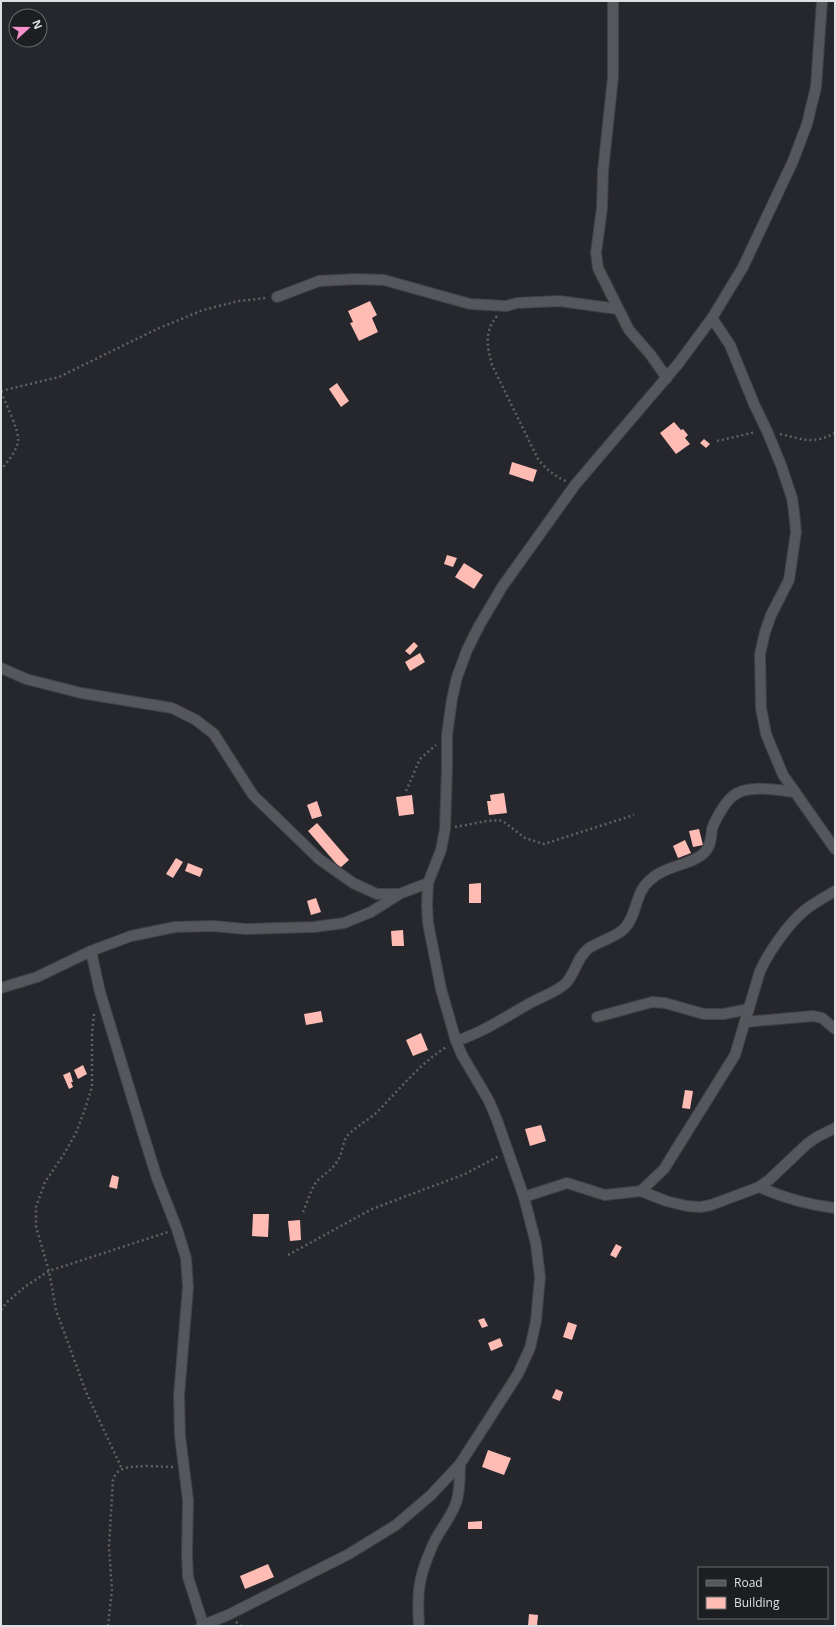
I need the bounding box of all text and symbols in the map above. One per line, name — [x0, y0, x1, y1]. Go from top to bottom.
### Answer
north arrow — [8, 8, 48, 48]
text: N — [29, 17, 46, 31]
legend — [698, 1567, 828, 1619]
text: Road — [734, 1574, 763, 1591]
text: Building — [734, 1594, 780, 1611]

